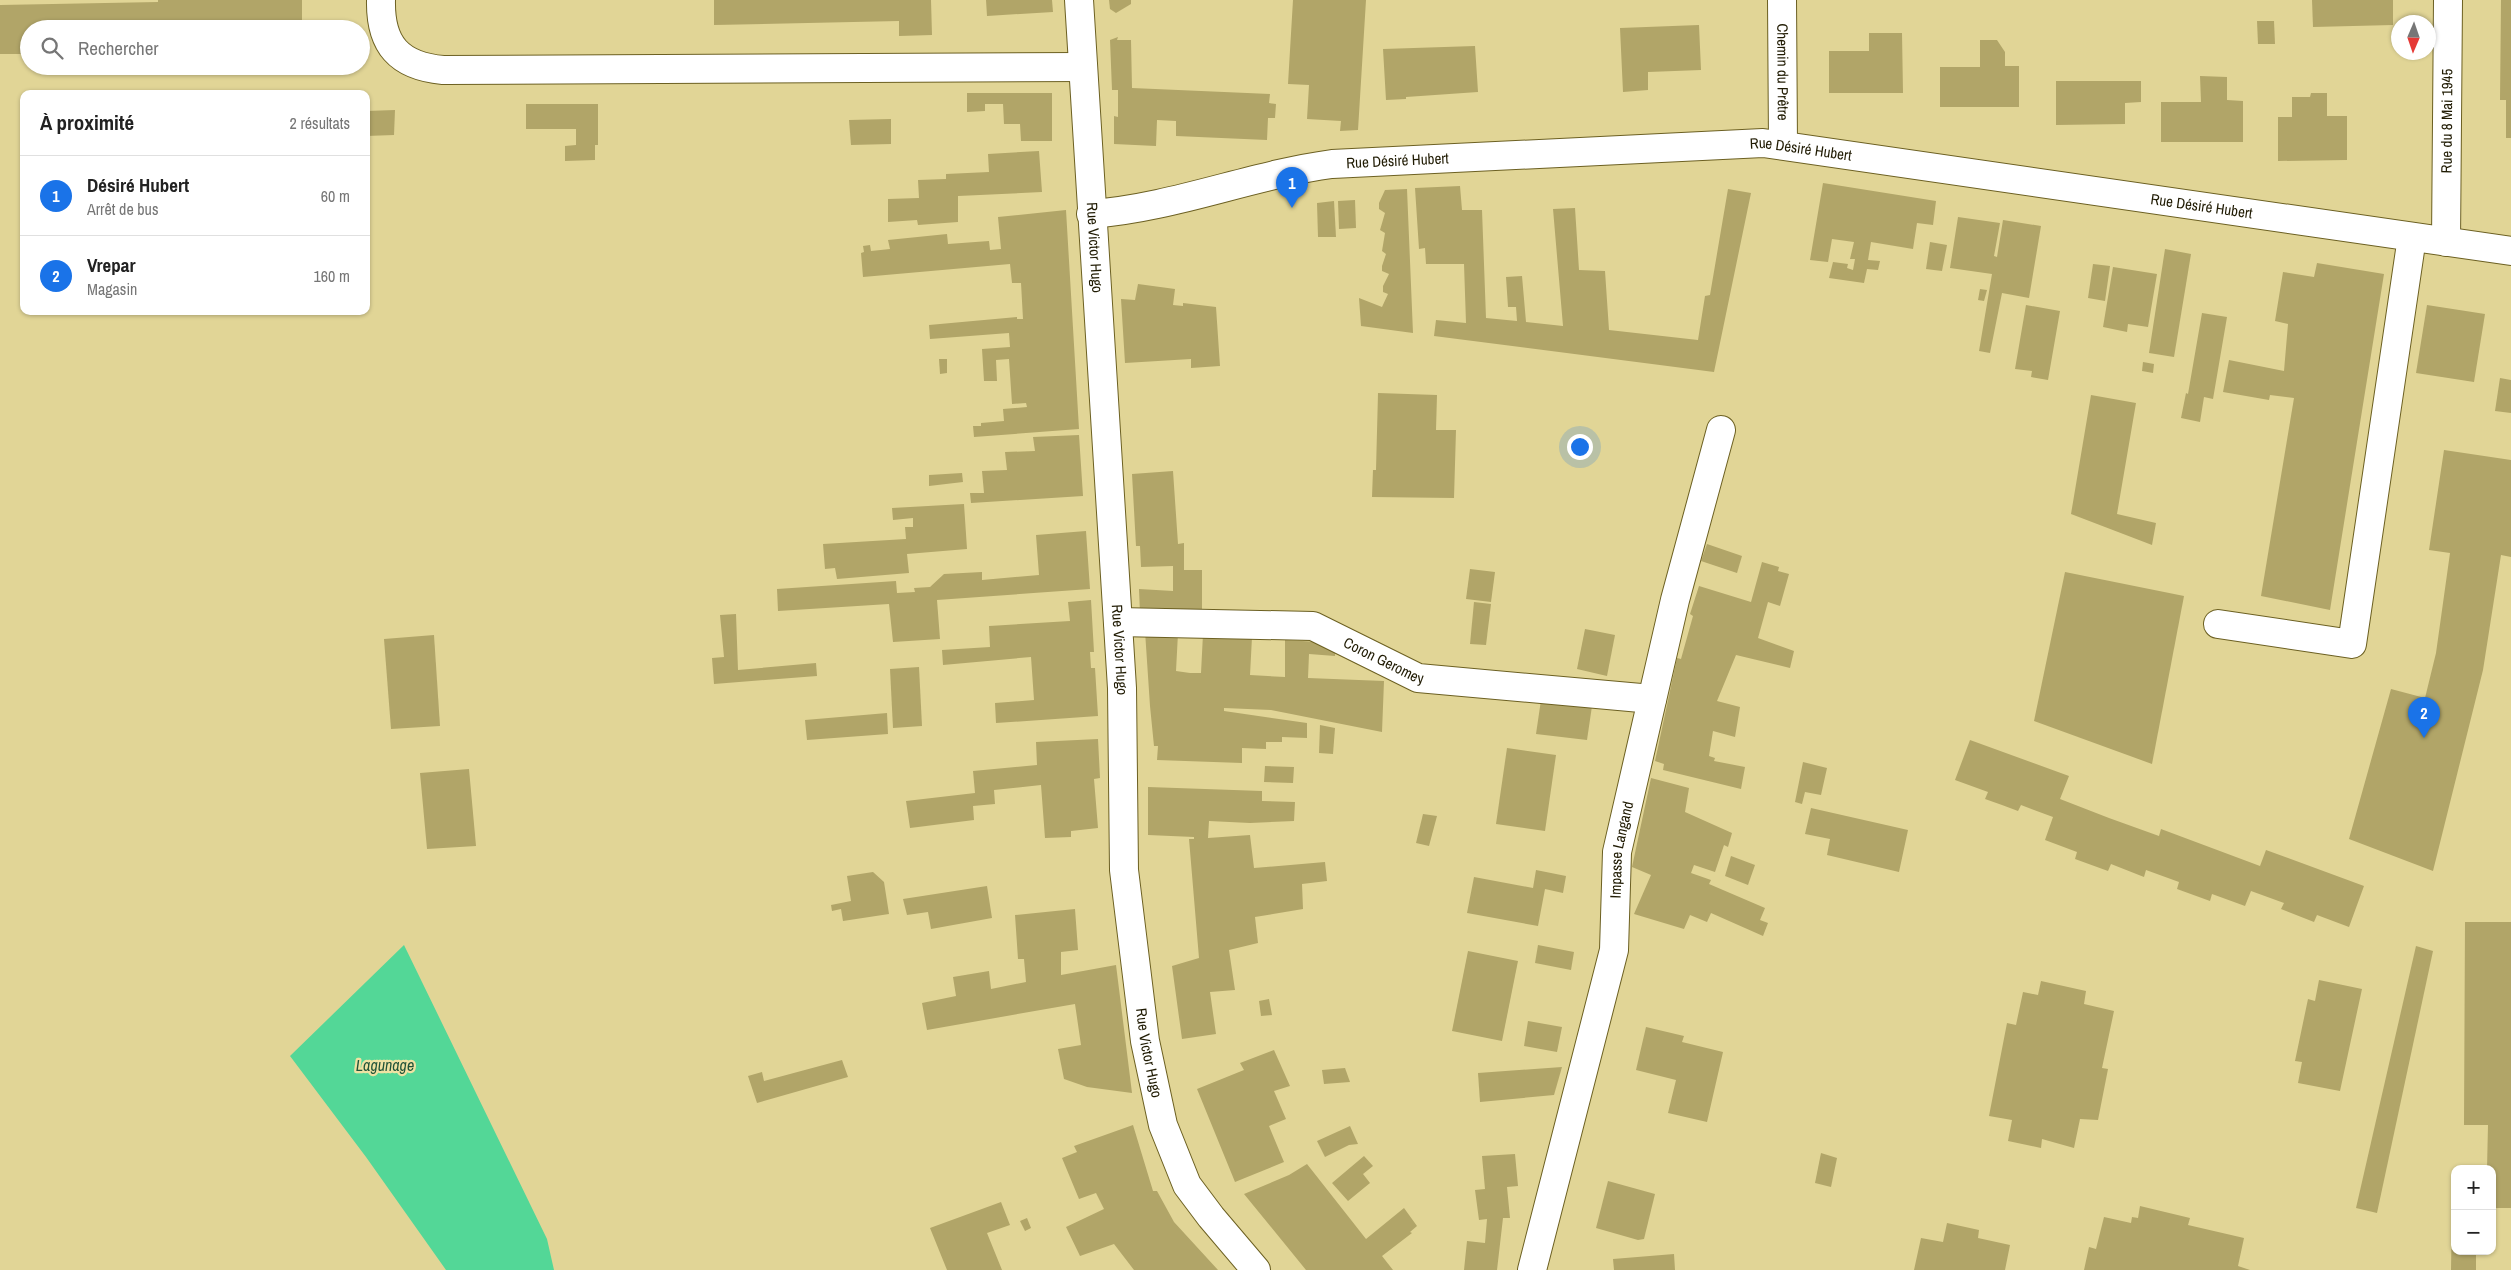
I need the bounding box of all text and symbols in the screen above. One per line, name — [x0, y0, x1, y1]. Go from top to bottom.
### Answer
north arrow — [2391, 15, 2436, 60]
search box — [20, 20, 370, 75]
street label: Chemin du Prêtre — [1772, 23, 1794, 121]
icon: search — [38, 34, 66, 62]
text: Rechercher — [78, 35, 159, 61]
street label: Rue du 8 Mai 1945 — [2436, 68, 2457, 173]
text: À proximité — [40, 108, 134, 137]
text: 2 résultats — [289, 112, 350, 134]
street label: Rue Désiré Hubert — [1749, 132, 1854, 166]
street label: Rue Désiré Hubert — [1346, 147, 1450, 173]
pin: 1 — [1276, 167, 1308, 208]
text: Désiré Hubert — [87, 172, 189, 198]
text: 1 — [52, 185, 60, 207]
text: 60 m — [321, 185, 350, 207]
street label: Rue Désiré Hubert — [2149, 188, 2254, 224]
text: Arrêt de bus — [87, 198, 158, 220]
street label: Rue Victor Hugo — [1082, 202, 1108, 294]
text: Vrepar — [87, 252, 136, 278]
text: 2 — [52, 265, 60, 287]
text: 160 m — [314, 265, 350, 287]
text: Magasin — [87, 278, 137, 300]
your location — [1567, 434, 1593, 460]
street label: Rue Victor Hugo — [1107, 604, 1133, 695]
street label: Coron Geromey — [1340, 632, 1425, 689]
pin: 2 — [2408, 697, 2440, 738]
street label: Impasse Langand — [1605, 799, 1638, 899]
street label: Rue Victor Hugo — [1131, 1007, 1168, 1100]
water label: Lagunage — [356, 1054, 414, 1076]
map controls — [2451, 1165, 2496, 1255]
button: + — [2451, 1165, 2496, 1210]
button: − — [2451, 1210, 2496, 1255]

